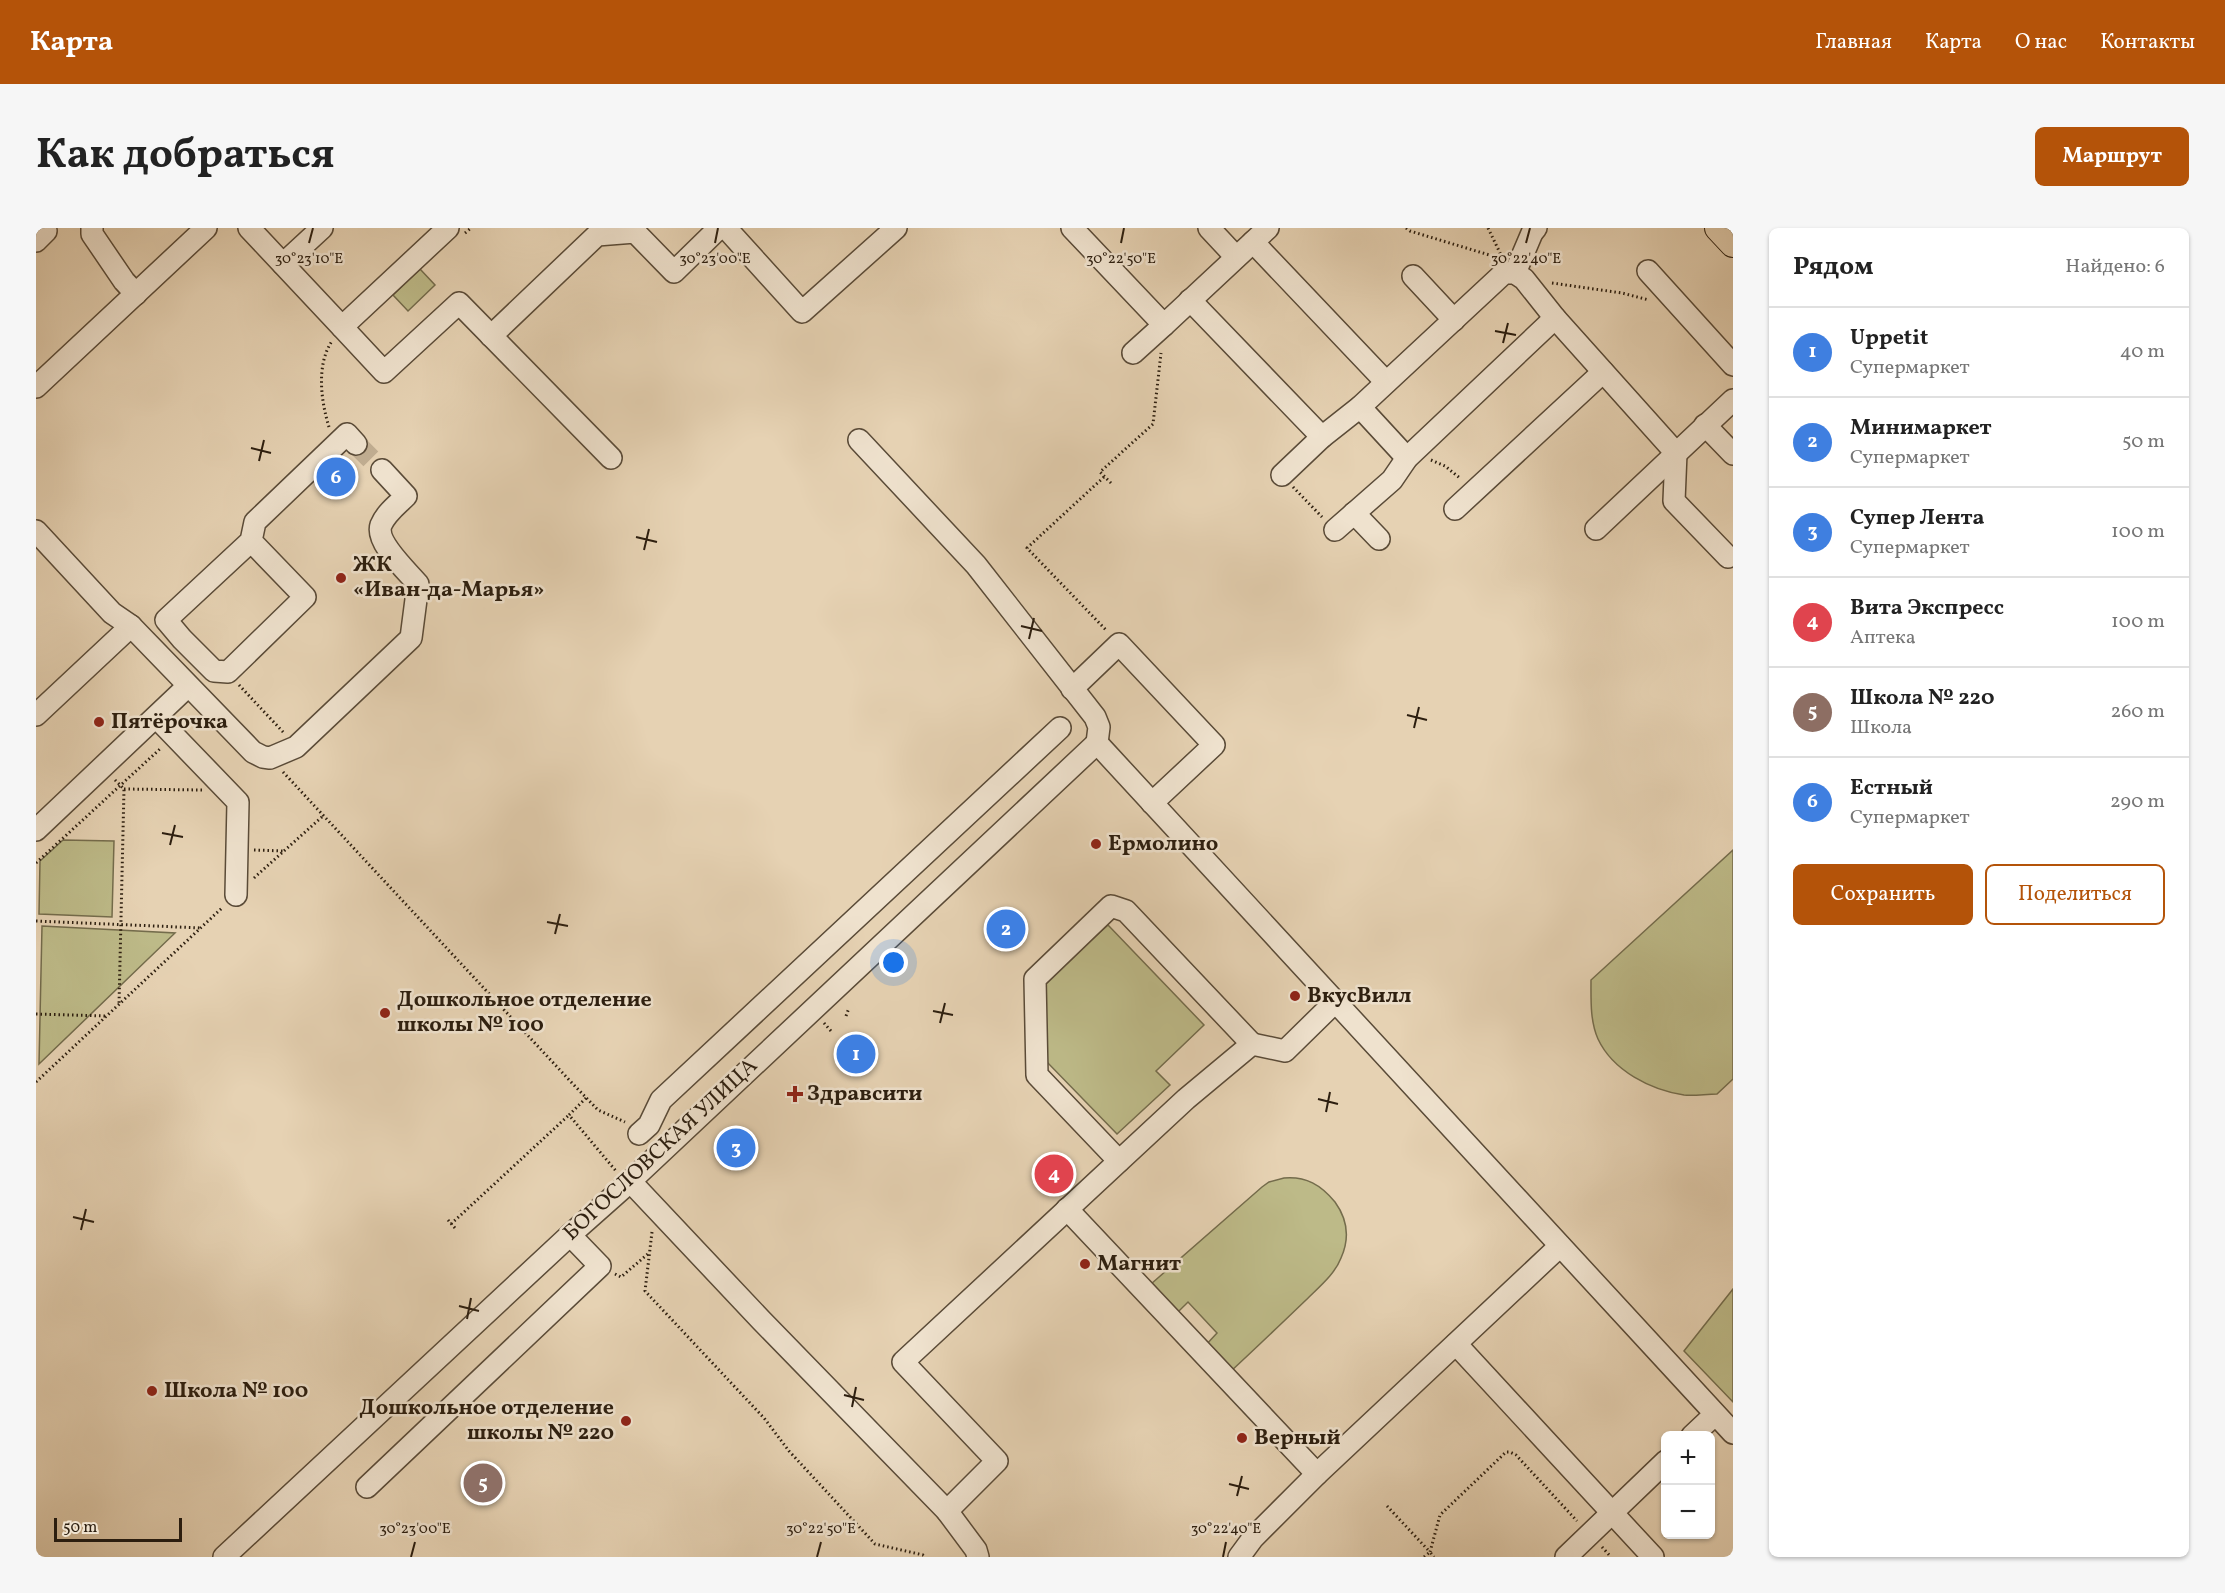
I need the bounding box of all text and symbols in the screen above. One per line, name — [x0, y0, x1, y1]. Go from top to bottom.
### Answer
text: Карта — [30, 23, 113, 62]
text: Главная — [1815, 28, 1892, 57]
text: Карта — [1925, 28, 1982, 57]
text: О нас — [2015, 28, 2067, 57]
text: Контакты — [2100, 28, 2195, 57]
text: Как добраться — [36, 127, 335, 186]
button: Маршрут — [2035, 127, 2189, 186]
text: 30°23'10"E — [275, 249, 343, 270]
text: 30°23'00"E — [679, 249, 751, 270]
text: 30°22'50"E — [1086, 249, 1156, 270]
text: 30°22'40"E — [1491, 249, 1561, 270]
text: Рядом — [1793, 249, 1873, 285]
text: Найдено: 6 — [2065, 253, 2165, 281]
text: Uppetit — [1850, 323, 1928, 354]
text: 1 — [1808, 338, 1817, 366]
text: 40 m — [2120, 338, 2165, 366]
text: Супермаркет — [1850, 354, 1970, 382]
text: Минимаркет — [1850, 413, 1992, 444]
text: 2 — [1807, 428, 1818, 456]
text: 50 m — [2122, 428, 2165, 456]
text: Супермаркет — [1850, 444, 1970, 472]
pin: 6 — [316, 454, 356, 500]
text: Супер Лента — [1850, 503, 1985, 534]
text: 3 — [1807, 518, 1818, 546]
text: 100 m — [2111, 518, 2165, 546]
text: Супермаркет — [1850, 534, 1970, 562]
place label: ЖК «Иван-да-Марья» — [353, 550, 544, 606]
marker: ЖК «Иван-да-Марья» — [334, 571, 348, 585]
text: Вита Экспресс — [1850, 593, 2004, 624]
text: 4 — [1806, 608, 1819, 636]
text: 100 m — [2111, 608, 2165, 636]
text: Аптека — [1850, 624, 1916, 652]
text: Школа № 220 — [1850, 683, 1994, 714]
text: 5 — [1808, 698, 1817, 726]
text: 260 m — [2110, 698, 2165, 726]
place label: Пятёрочка — [111, 707, 228, 738]
text: Школа — [1850, 714, 1912, 742]
marker: Пятёрочка — [92, 715, 106, 729]
text: Естный — [1850, 773, 1933, 804]
text: 6 — [1807, 788, 1818, 816]
text: 290 m — [2110, 788, 2165, 816]
text: Супермаркет — [1850, 804, 1970, 832]
place label: Ермолино — [1108, 829, 1218, 860]
marker: Ермолино — [1089, 837, 1103, 851]
button: Сохранить — [1793, 864, 1973, 925]
button: Поделиться — [1985, 864, 2165, 925]
pin: 2 — [986, 906, 1026, 952]
your location — [879, 948, 908, 977]
place label: ВкусВилл — [1307, 981, 1412, 1012]
place label: Дошкольное отделение школы № 100 — [397, 985, 652, 1041]
marker: ВкусВилл — [1288, 989, 1302, 1003]
marker: Дошкольное отделение школы № 100 — [378, 1006, 392, 1020]
pin: 1 — [836, 1032, 876, 1076]
street label: БОГОСЛОВСКАЯ УЛИЦА — [557, 1051, 765, 1249]
place label: Здравсити — [807, 1079, 922, 1110]
marker: Здравсити — [788, 1087, 802, 1101]
pin: 3 — [716, 1126, 756, 1170]
pin: 4 — [1034, 1152, 1074, 1196]
place label: Магнит — [1097, 1249, 1181, 1280]
marker: Магнит — [1078, 1257, 1092, 1271]
place label: Школа № 100 — [164, 1376, 308, 1407]
marker: Школа № 100 — [145, 1384, 159, 1398]
place label: Дошкольное отделение школы № 220 — [359, 1393, 614, 1449]
marker: Дошкольное отделение школы № 220 — [619, 1414, 633, 1428]
place label: Верный — [1254, 1423, 1341, 1454]
marker: Верный — [1235, 1431, 1249, 1445]
map controls — [1661, 1431, 1715, 1539]
button: + — [1661, 1431, 1715, 1485]
pin: 5 — [464, 1460, 502, 1506]
button: − — [1661, 1485, 1715, 1539]
scale bar — [54, 1515, 182, 1542]
text: 50 m — [63, 1517, 97, 1539]
text: 30°23'00"E — [379, 1519, 451, 1540]
text: 30°22'50"E — [786, 1519, 856, 1540]
text: 30°22'40"E — [1191, 1519, 1261, 1540]

